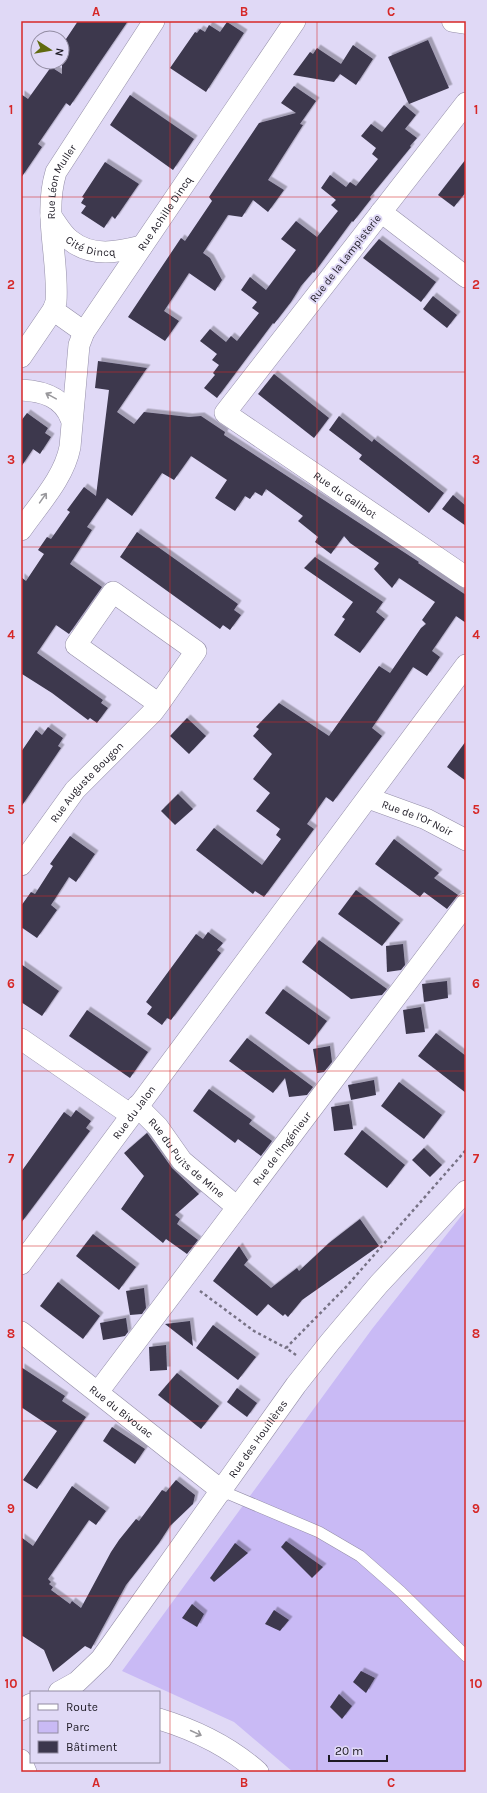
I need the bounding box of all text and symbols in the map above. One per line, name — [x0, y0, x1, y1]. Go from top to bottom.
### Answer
text: A — [92, 4, 100, 19]
text: B — [240, 4, 248, 19]
text: C — [387, 4, 395, 19]
north arrow — [30, 30, 70, 70]
text: N — [52, 47, 66, 57]
text: 1 — [9, 102, 13, 117]
text: 1 — [474, 102, 478, 117]
street label: Rue Léon Muller — [45, 142, 79, 220]
street label: Rue Achille Dincq — [135, 173, 195, 253]
street label: Rue de la Lampisterie — [307, 212, 384, 305]
street label: Cité Dincq — [63, 233, 117, 259]
text: 2 — [7, 277, 15, 292]
text: 2 — [472, 277, 480, 292]
one-way arrow — [45, 392, 57, 400]
text: 3 — [7, 452, 15, 467]
text: 3 — [472, 452, 480, 467]
street label: Rue du Galibot — [311, 469, 379, 521]
one-way arrow — [39, 492, 47, 503]
text: 4 — [7, 627, 15, 642]
text: 4 — [472, 627, 480, 642]
street label: Rue Auguste Bougon — [48, 739, 126, 825]
street label: Rue de l'Or Noir — [380, 798, 455, 839]
text: 5 — [7, 802, 15, 817]
text: 5 — [472, 802, 480, 817]
text: 6 — [7, 976, 15, 991]
text: 6 — [472, 976, 480, 991]
street label: Rue du Jalon — [110, 1083, 158, 1142]
street label: Rue de l'Ingénieur — [250, 1109, 314, 1188]
street label: Rue du Puits de Mine — [146, 1115, 227, 1201]
text: 7 — [8, 1151, 15, 1166]
text: 7 — [473, 1151, 480, 1166]
text: 8 — [7, 1326, 15, 1341]
text: 8 — [472, 1326, 480, 1341]
street label: Rue du Bivouac — [87, 1383, 156, 1441]
street label: Rue des Houillères — [226, 1397, 290, 1481]
text: 9 — [7, 1501, 15, 1516]
text: 9 — [472, 1501, 480, 1516]
text: 10 — [5, 1676, 17, 1691]
text: 10 — [470, 1676, 482, 1691]
legend — [30, 1691, 160, 1763]
text: Route — [66, 1700, 98, 1714]
text: Parc — [66, 1720, 90, 1734]
one-way arrow — [189, 1730, 201, 1737]
scale bar — [329, 1737, 387, 1763]
text: Bâtiment — [66, 1740, 118, 1754]
text: 20 m — [335, 1744, 363, 1758]
text: A — [92, 1775, 100, 1790]
text: B — [240, 1775, 248, 1790]
text: C — [387, 1775, 395, 1790]

